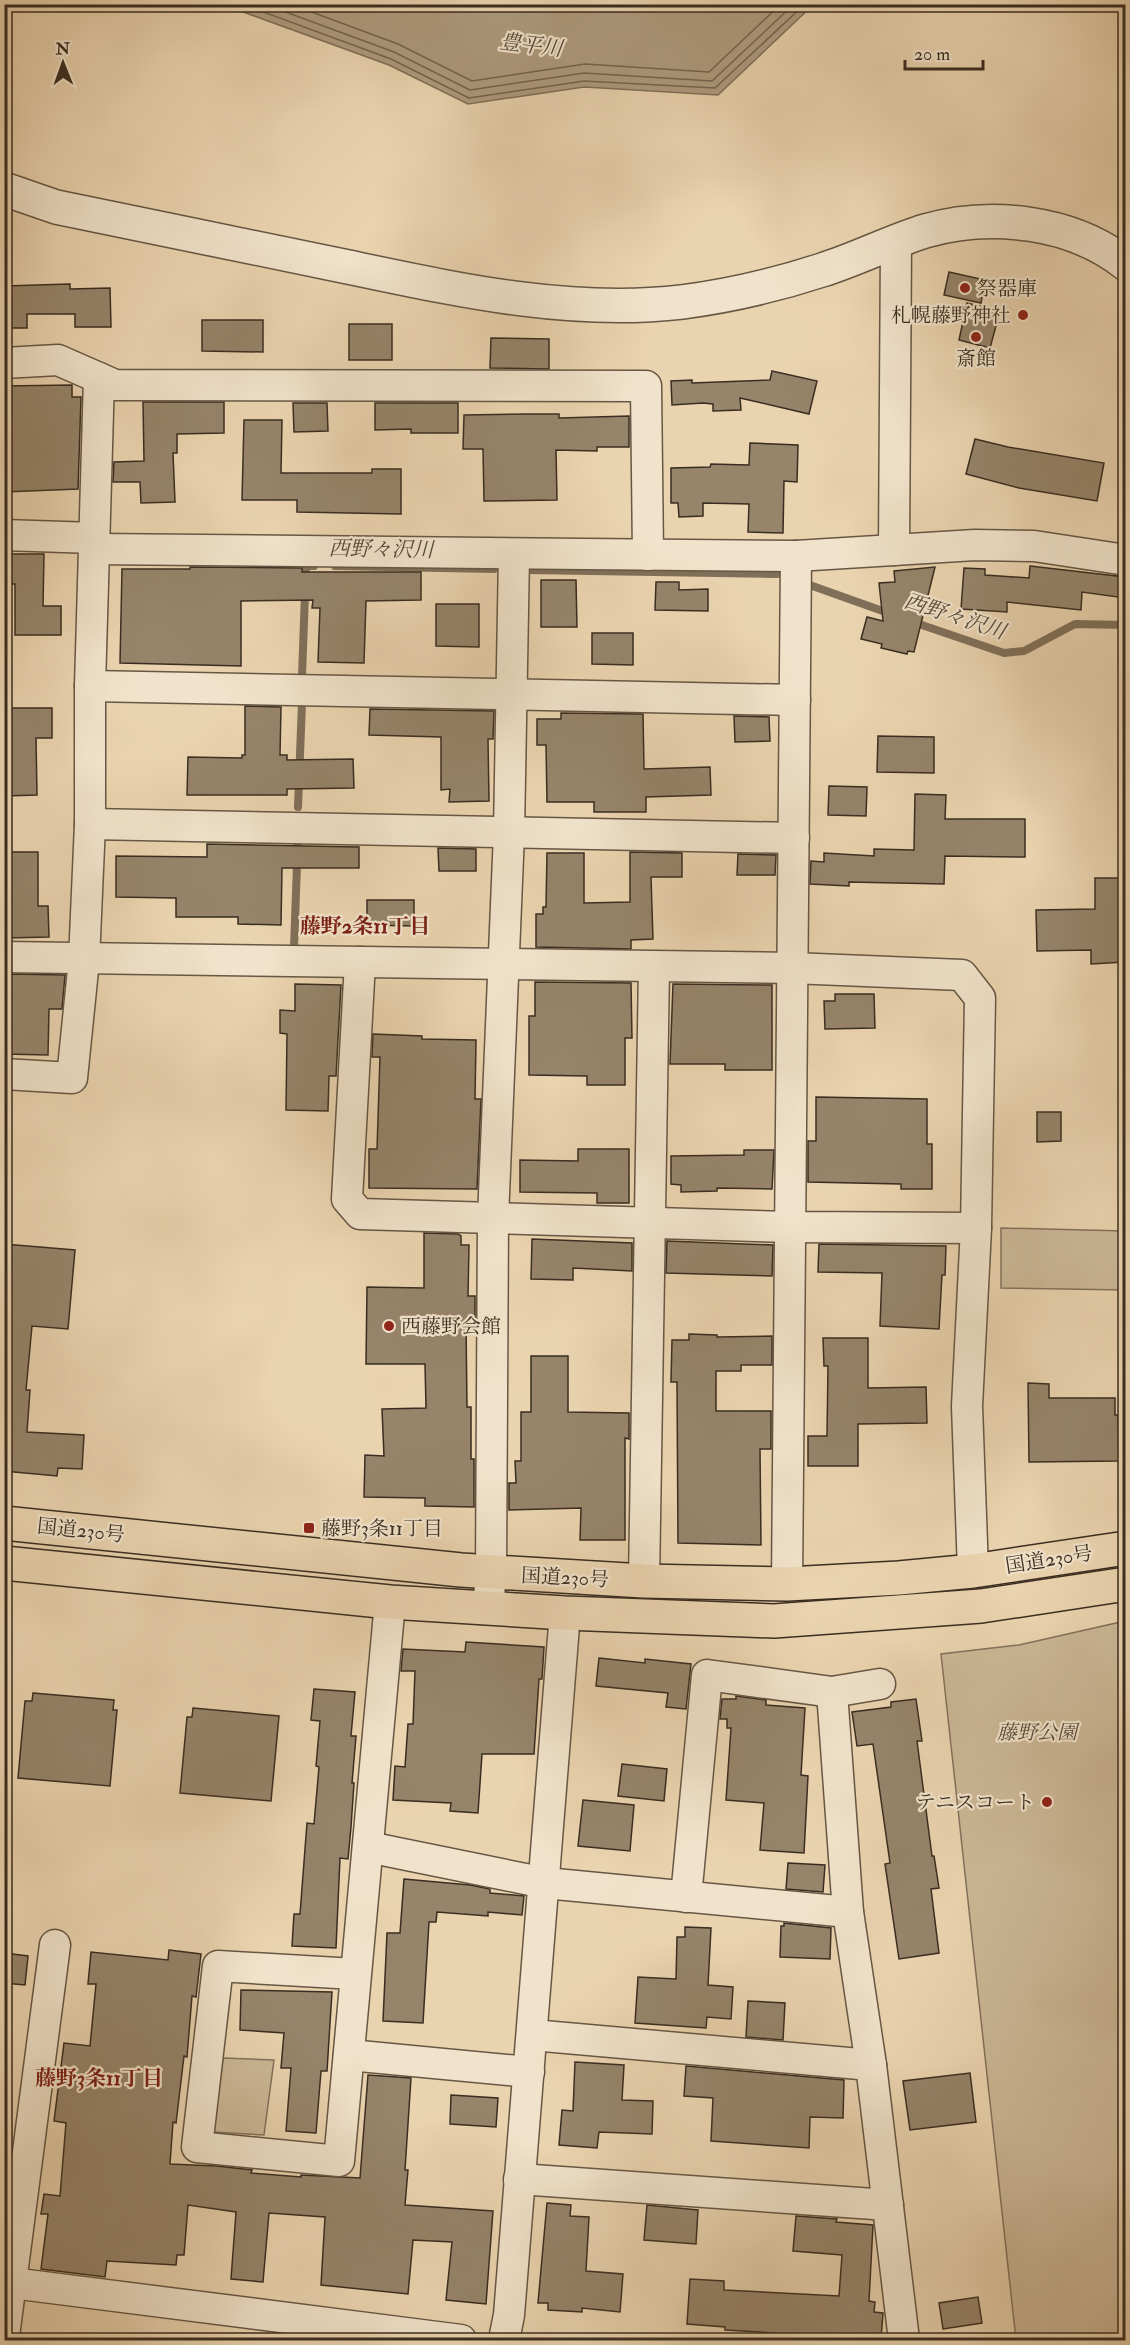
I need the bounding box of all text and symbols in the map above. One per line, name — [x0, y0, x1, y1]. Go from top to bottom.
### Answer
water label: 豊平川 — [498, 28, 566, 63]
north arrow — [33, 33, 93, 93]
scale bar — [905, 33, 983, 71]
text: N — [54, 39, 71, 59]
text: 20 m — [914, 43, 950, 66]
place label: 祭器庫 — [977, 276, 1037, 301]
marker: 祭器庫 — [958, 281, 972, 295]
place label: 札幌藤野神社 — [891, 303, 1011, 328]
marker: 札幌藤野神社 — [1016, 308, 1030, 322]
marker: 斎館 — [969, 330, 983, 344]
place label: 斎館 — [956, 346, 996, 371]
water label: 西野々沢川 — [328, 535, 436, 564]
water label: 西野々沢川 — [901, 587, 1011, 646]
district label: 藤野2条11丁目 — [300, 913, 430, 940]
place label: 西藤野会館 — [401, 1314, 501, 1339]
marker: 西藤野会館 — [382, 1319, 396, 1333]
street label: 国道230号 — [36, 1513, 126, 1548]
place label: 藤野3条11丁目 — [321, 1516, 443, 1541]
marker: 藤野3条11丁目 — [302, 1521, 316, 1535]
street label: 国道230号 — [1004, 1540, 1095, 1579]
street label: 国道230号 — [520, 1563, 610, 1592]
park label: 藤野公園 — [997, 1720, 1080, 1745]
place label: テニスコート — [916, 1790, 1035, 1815]
marker: テニスコート — [1040, 1795, 1054, 1809]
district label: 藤野3条11丁目 — [35, 2065, 163, 2092]

